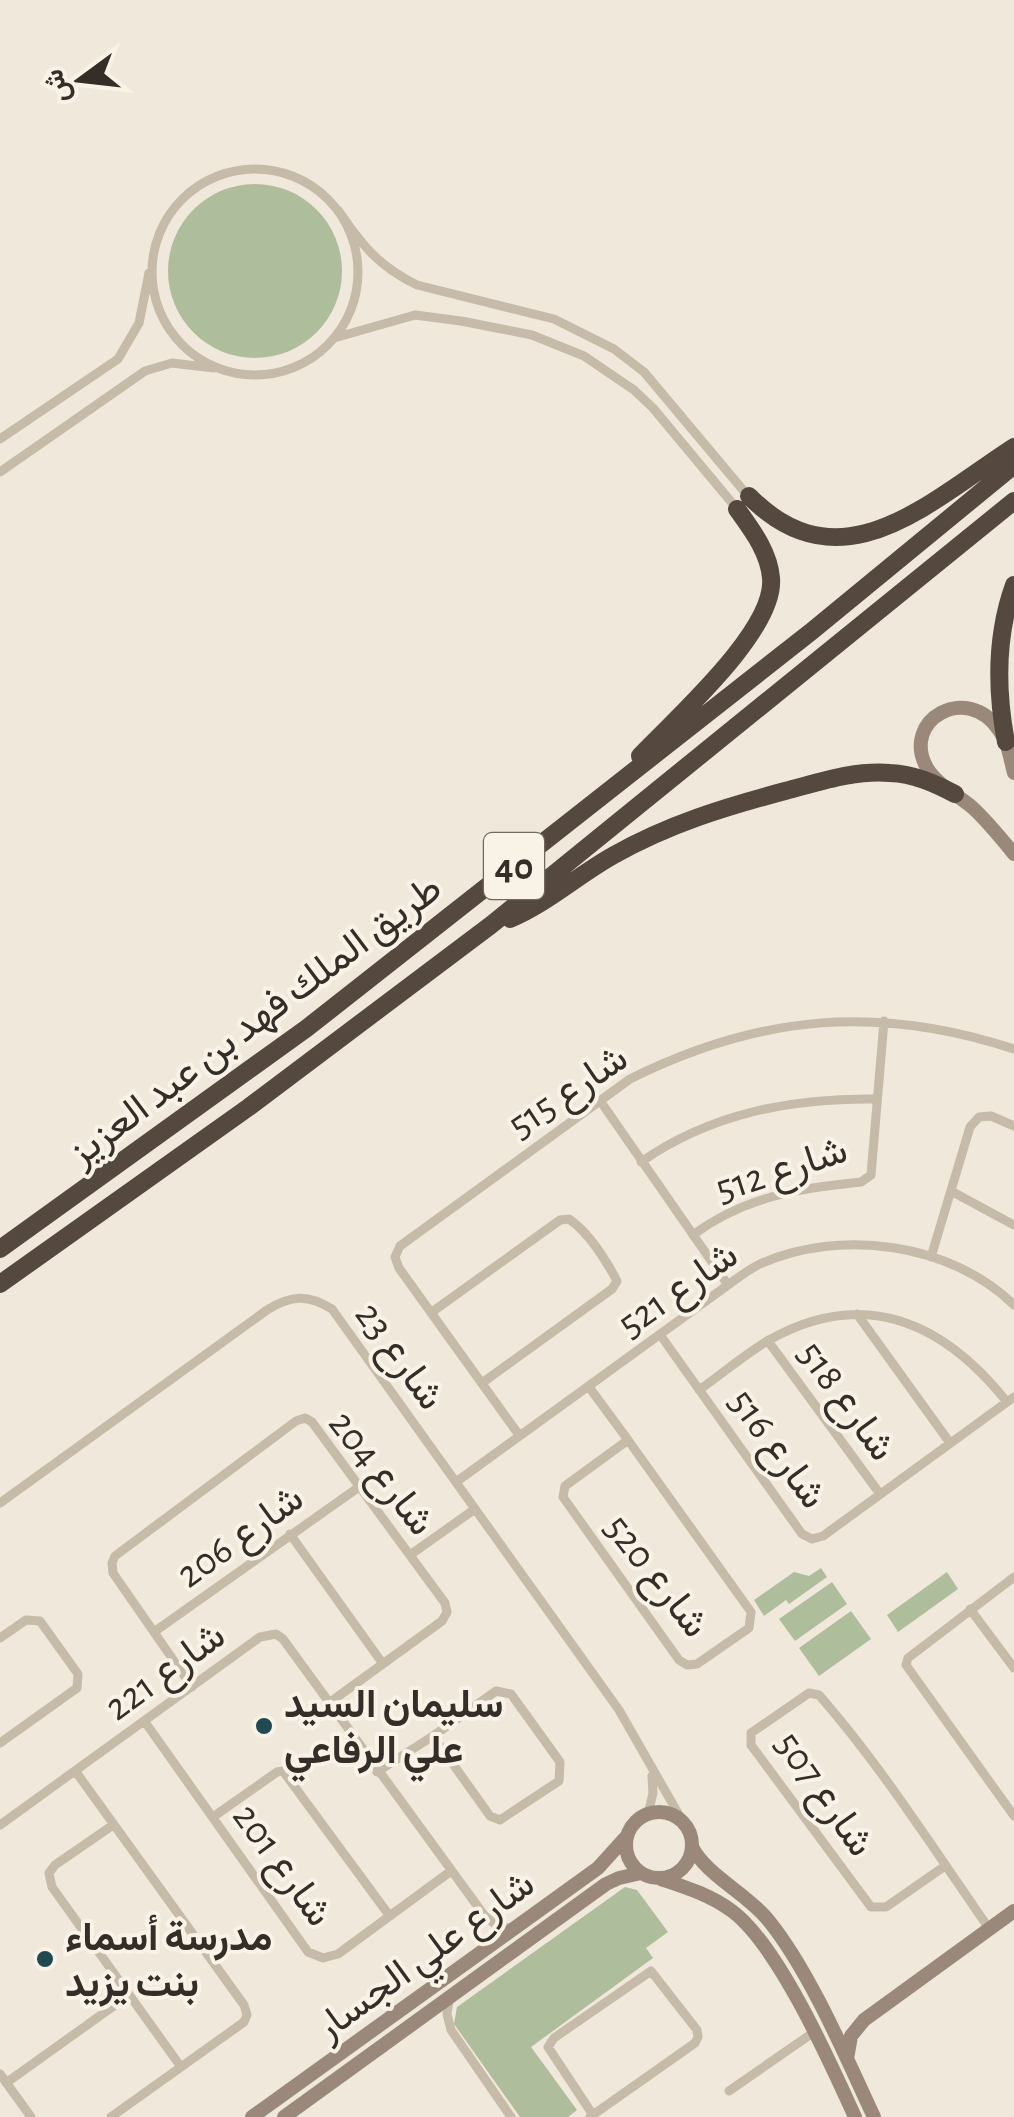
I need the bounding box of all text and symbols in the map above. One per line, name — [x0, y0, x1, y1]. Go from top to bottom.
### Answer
north arrow — [30, 30, 130, 130]
text: ش — [40, 66, 77, 106]
road number: 40 — [484, 833, 544, 899]
street label: طريق الملك فهد بن عبد العزيز — [61, 868, 451, 1177]
street label: شارع 515 — [501, 1038, 638, 1150]
street label: شارع 512 — [711, 1130, 854, 1215]
street label: شارع 521 — [611, 1234, 748, 1349]
street label: شارع 23 — [343, 1295, 451, 1420]
street label: شارع 518 — [786, 1334, 903, 1471]
street label: شارع 516 — [717, 1382, 834, 1519]
street label: شارع 204 — [317, 1404, 442, 1546]
street label: شارع 206 — [170, 1478, 314, 1600]
street label: شارع 520 — [593, 1508, 716, 1648]
street label: شارع 221 — [98, 1615, 235, 1732]
place label: سليمان السيد علي الرفاعي — [284, 1685, 503, 1782]
marker: سليمان السيد علي الرفاعي — [253, 1715, 275, 1737]
street label: شارع 507 — [763, 1725, 881, 1866]
street label: شارع 201 — [221, 1797, 340, 1937]
street label: شارع علي الجسار — [308, 1863, 548, 2057]
place label: مدرسة أسماء بنت يزيد — [65, 1914, 272, 2007]
marker: مدرسة أسماء بنت يزيد — [34, 1948, 56, 1970]

